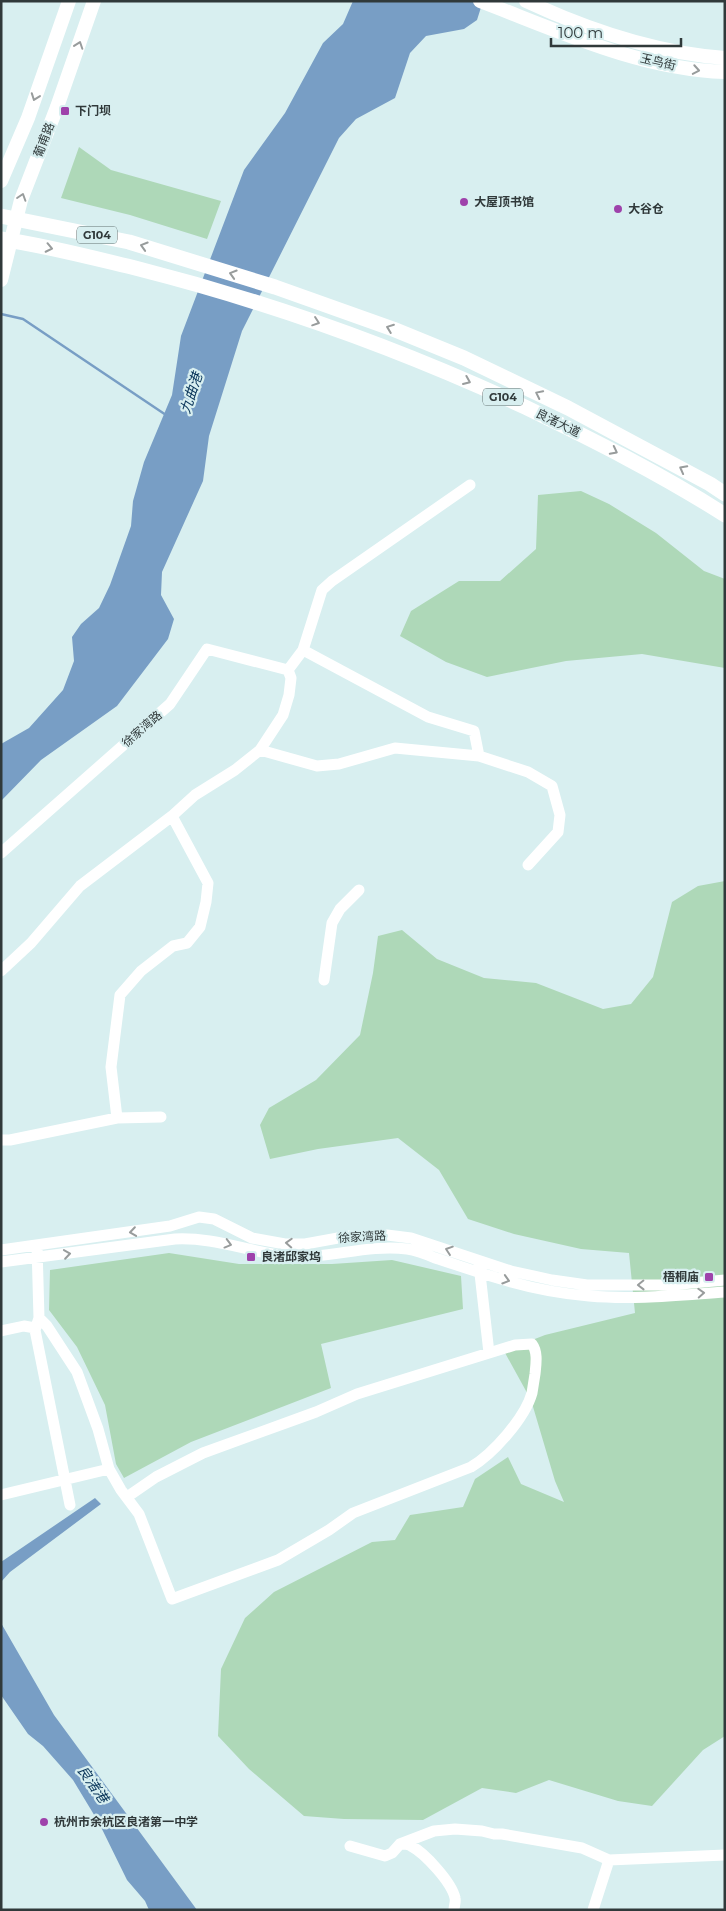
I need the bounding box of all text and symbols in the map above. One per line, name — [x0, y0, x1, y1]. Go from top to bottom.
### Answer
scale bar — [551, 15, 681, 47]
text: 100 m — [558, 23, 603, 42]
one-way arrow — [73, 41, 83, 50]
street label: 玉鸟街 — [639, 50, 677, 73]
one-way arrow — [692, 64, 700, 74]
one-way arrow — [31, 92, 41, 100]
place label: 下门坝 — [75, 103, 111, 118]
marker: 下门坝 — [59, 105, 71, 117]
street label: 葡甫路 — [30, 120, 57, 159]
one-way arrow — [17, 193, 27, 202]
place label: 大屋顶书馆 — [474, 194, 534, 209]
marker: 大屋顶书馆 — [458, 196, 470, 208]
place label: 大谷仓 — [628, 201, 664, 216]
marker: 大谷仓 — [612, 203, 624, 215]
road number: G104 — [77, 226, 117, 244]
one-way arrow — [45, 242, 54, 253]
one-way arrow — [140, 242, 148, 252]
one-way arrow — [229, 270, 237, 280]
one-way arrow — [311, 316, 320, 326]
one-way arrow — [386, 324, 395, 334]
water label: 九曲港 — [176, 368, 207, 416]
one-way arrow — [462, 374, 471, 385]
road number: G104 — [483, 388, 523, 406]
one-way arrow — [535, 390, 544, 400]
street label: 良渚大道 — [533, 405, 583, 440]
one-way arrow — [608, 445, 617, 455]
one-way arrow — [679, 465, 688, 475]
street label: 徐家湾路 — [119, 707, 165, 750]
one-way arrow — [129, 1226, 138, 1236]
street label: 徐家湾路 — [338, 1228, 386, 1245]
one-way arrow — [224, 1238, 232, 1249]
one-way arrow — [285, 1238, 293, 1249]
one-way arrow — [445, 1246, 453, 1256]
one-way arrow — [63, 1249, 71, 1260]
place label: 良渚邱家坞 — [261, 1249, 321, 1264]
marker: 良渚邱家坞 — [245, 1251, 257, 1263]
place label: 梧桐庙 — [663, 1269, 699, 1284]
marker: 梧桐庙 — [703, 1271, 715, 1283]
one-way arrow — [501, 1275, 509, 1285]
one-way arrow — [637, 1280, 644, 1290]
one-way arrow — [698, 1287, 706, 1298]
water label: 良渚港 — [74, 1762, 114, 1808]
place label: 杭州市余杭区良渚第一中学 — [54, 1814, 198, 1829]
marker: 杭州市余杭区良渚第一中学 — [38, 1816, 50, 1828]

